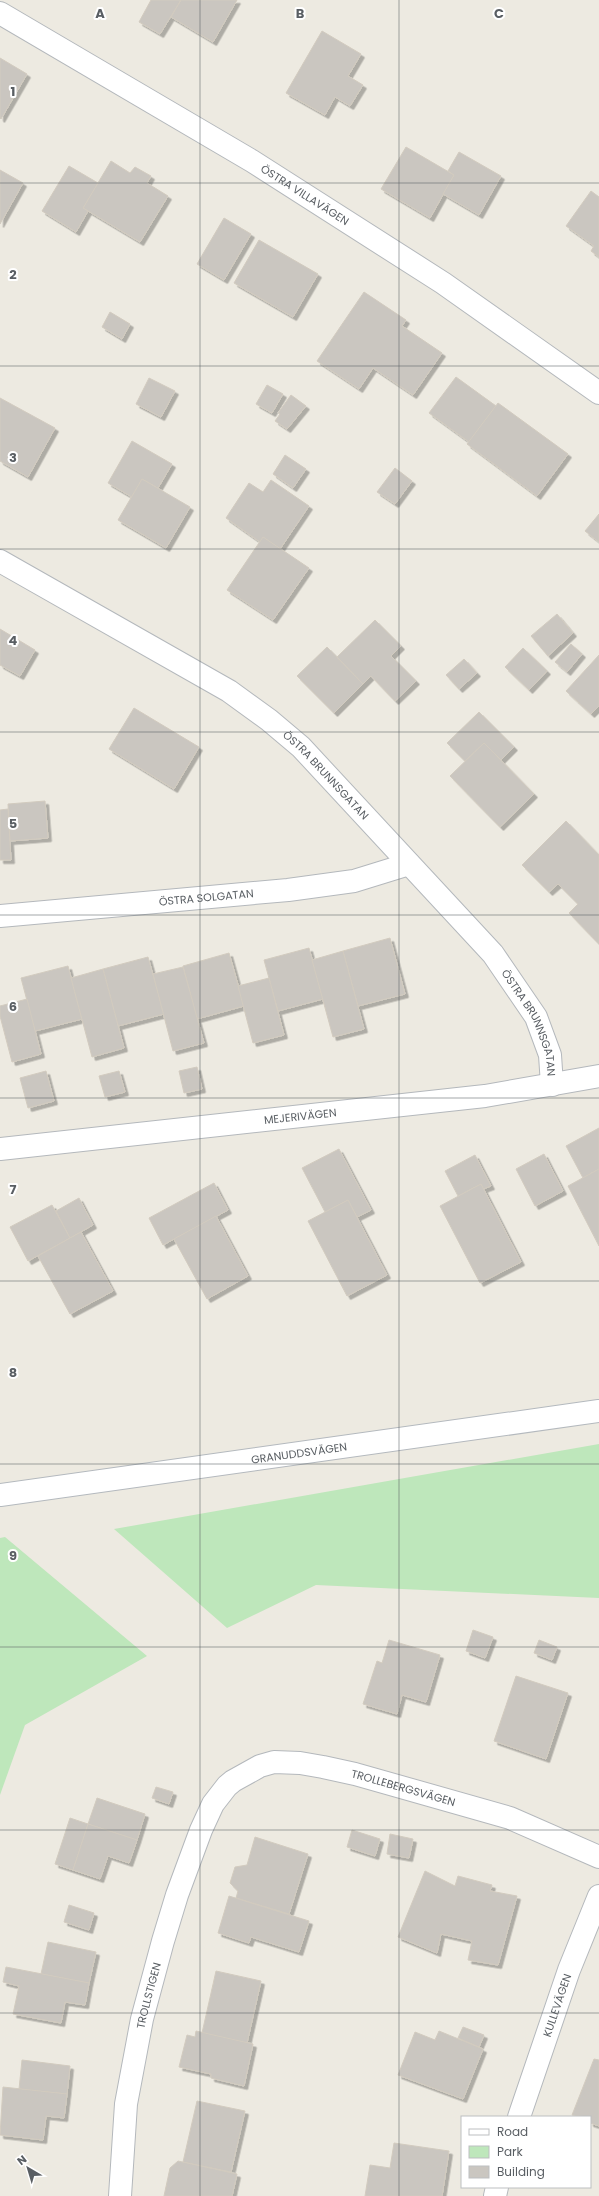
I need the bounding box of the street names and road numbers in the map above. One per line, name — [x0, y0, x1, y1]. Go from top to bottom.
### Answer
street label: ÖSTRA VILLAVÄGEN — [258, 161, 352, 229]
street label: ÖSTRA BRUNNSGATAN — [279, 727, 372, 823]
street label: ÖSTRA SOLGATAN — [158, 885, 254, 910]
street label: ÖSTRA BRUNNSGATAN — [498, 966, 559, 1077]
street label: MEJERIVÄGEN — [263, 1104, 337, 1128]
street label: GRANUDDSVÄGEN — [250, 1438, 348, 1468]
street label: TROLLEBERGSVÄGEN — [350, 1765, 457, 1810]
street label: TROLLSTIGEN — [132, 1961, 165, 2030]
street label: KULLEVÄGEN — [539, 1971, 575, 2039]

